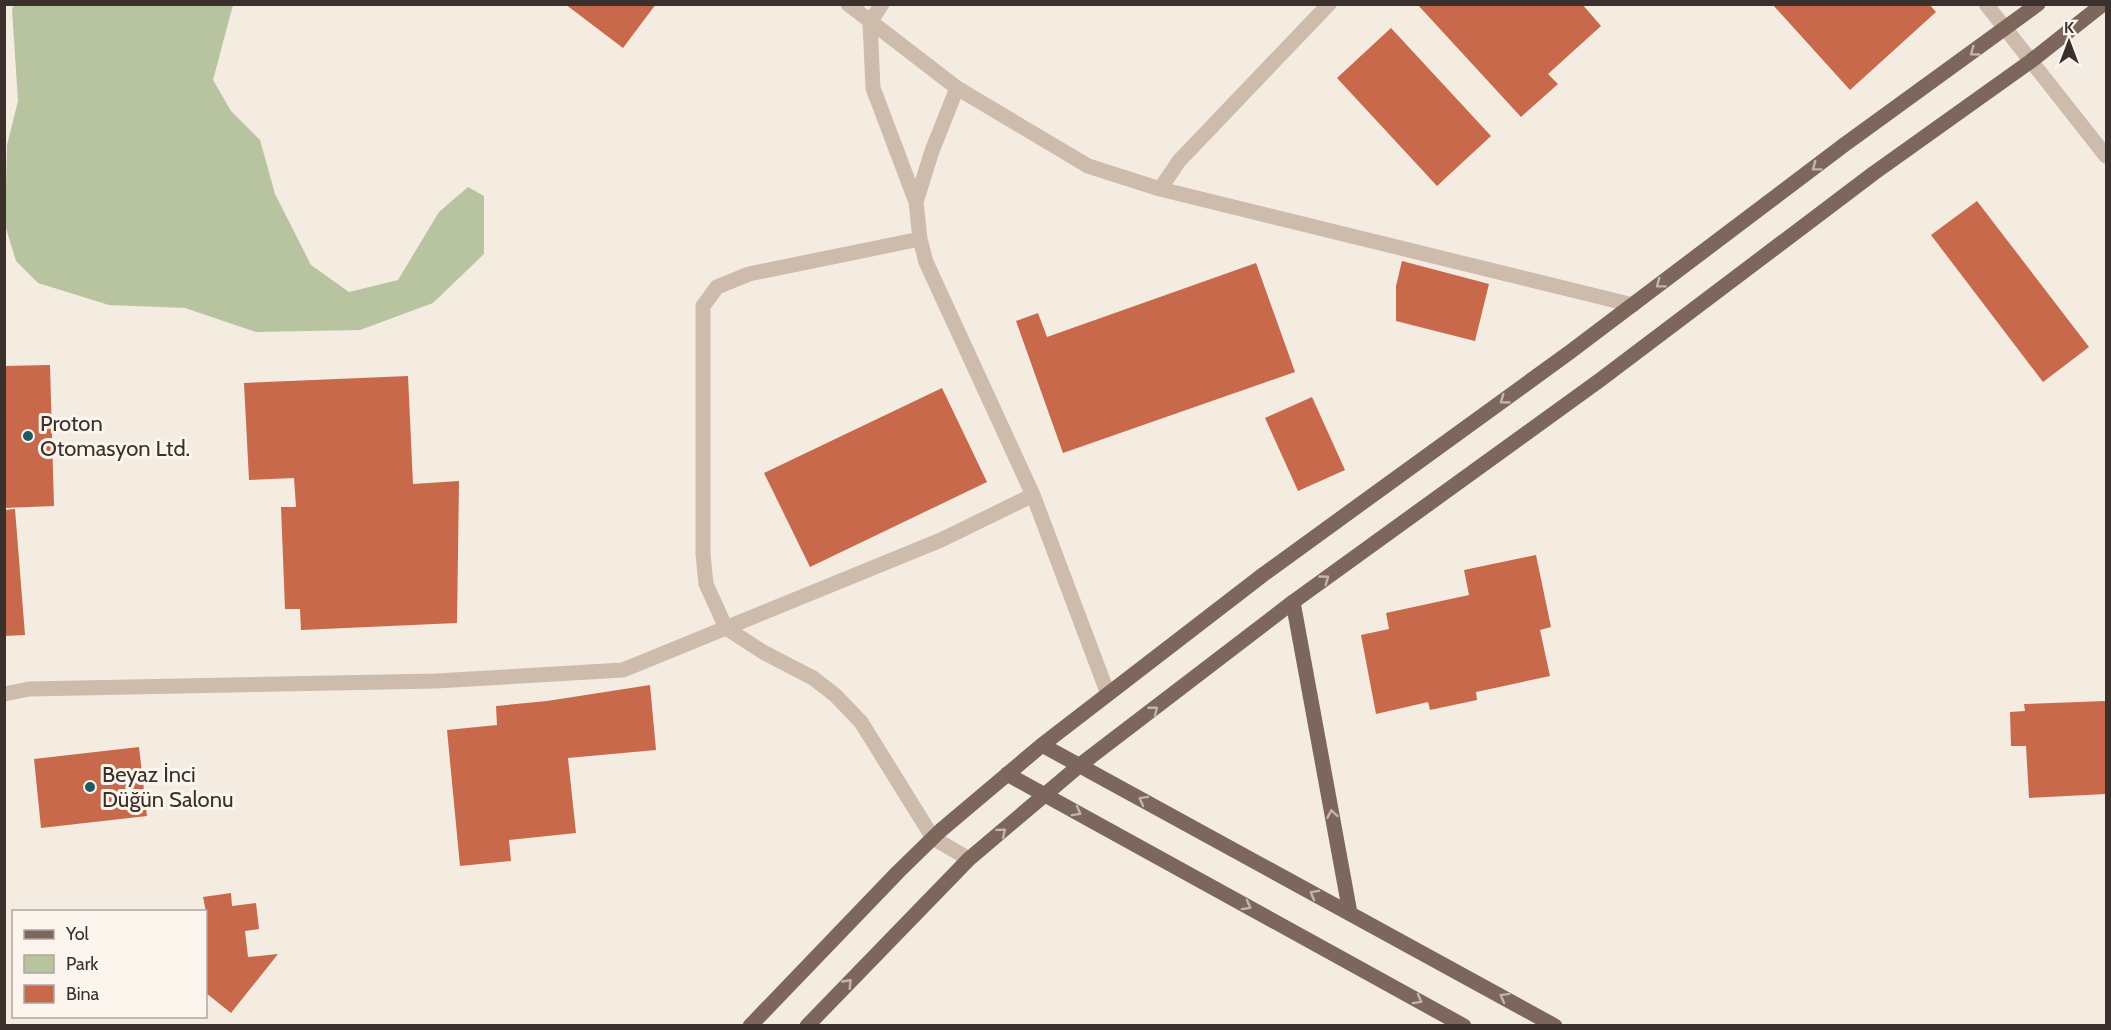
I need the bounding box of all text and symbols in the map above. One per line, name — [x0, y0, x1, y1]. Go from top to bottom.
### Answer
north arrow — [2039, 12, 2099, 72]
text: K — [2064, 18, 2074, 37]
one-way arrow — [1969, 45, 1980, 56]
one-way arrow — [1812, 159, 1823, 170]
one-way arrow — [1656, 277, 1667, 288]
one-way arrow — [1499, 393, 1510, 404]
place label: Proton Otomasyon Ltd. — [40, 410, 190, 462]
marker: Proton Otomasyon Ltd. — [21, 429, 35, 443]
one-way arrow — [1319, 575, 1330, 586]
one-way arrow — [1147, 706, 1158, 717]
place label: Beyaz İnci Düğün Salonu — [102, 761, 234, 813]
marker: Beyaz İnci Düğün Salonu — [83, 780, 97, 794]
one-way arrow — [1139, 796, 1150, 807]
one-way arrow — [1070, 805, 1081, 816]
one-way arrow — [1326, 810, 1339, 820]
one-way arrow — [995, 828, 1006, 839]
one-way arrow — [1310, 889, 1321, 901]
one-way arrow — [1241, 899, 1252, 910]
legend — [12, 910, 207, 1018]
text: Yol — [65, 923, 90, 945]
text: Park — [66, 953, 99, 975]
one-way arrow — [841, 980, 852, 990]
text: Bina — [66, 983, 100, 1005]
one-way arrow — [1412, 993, 1423, 1004]
one-way arrow — [1500, 993, 1510, 1004]

